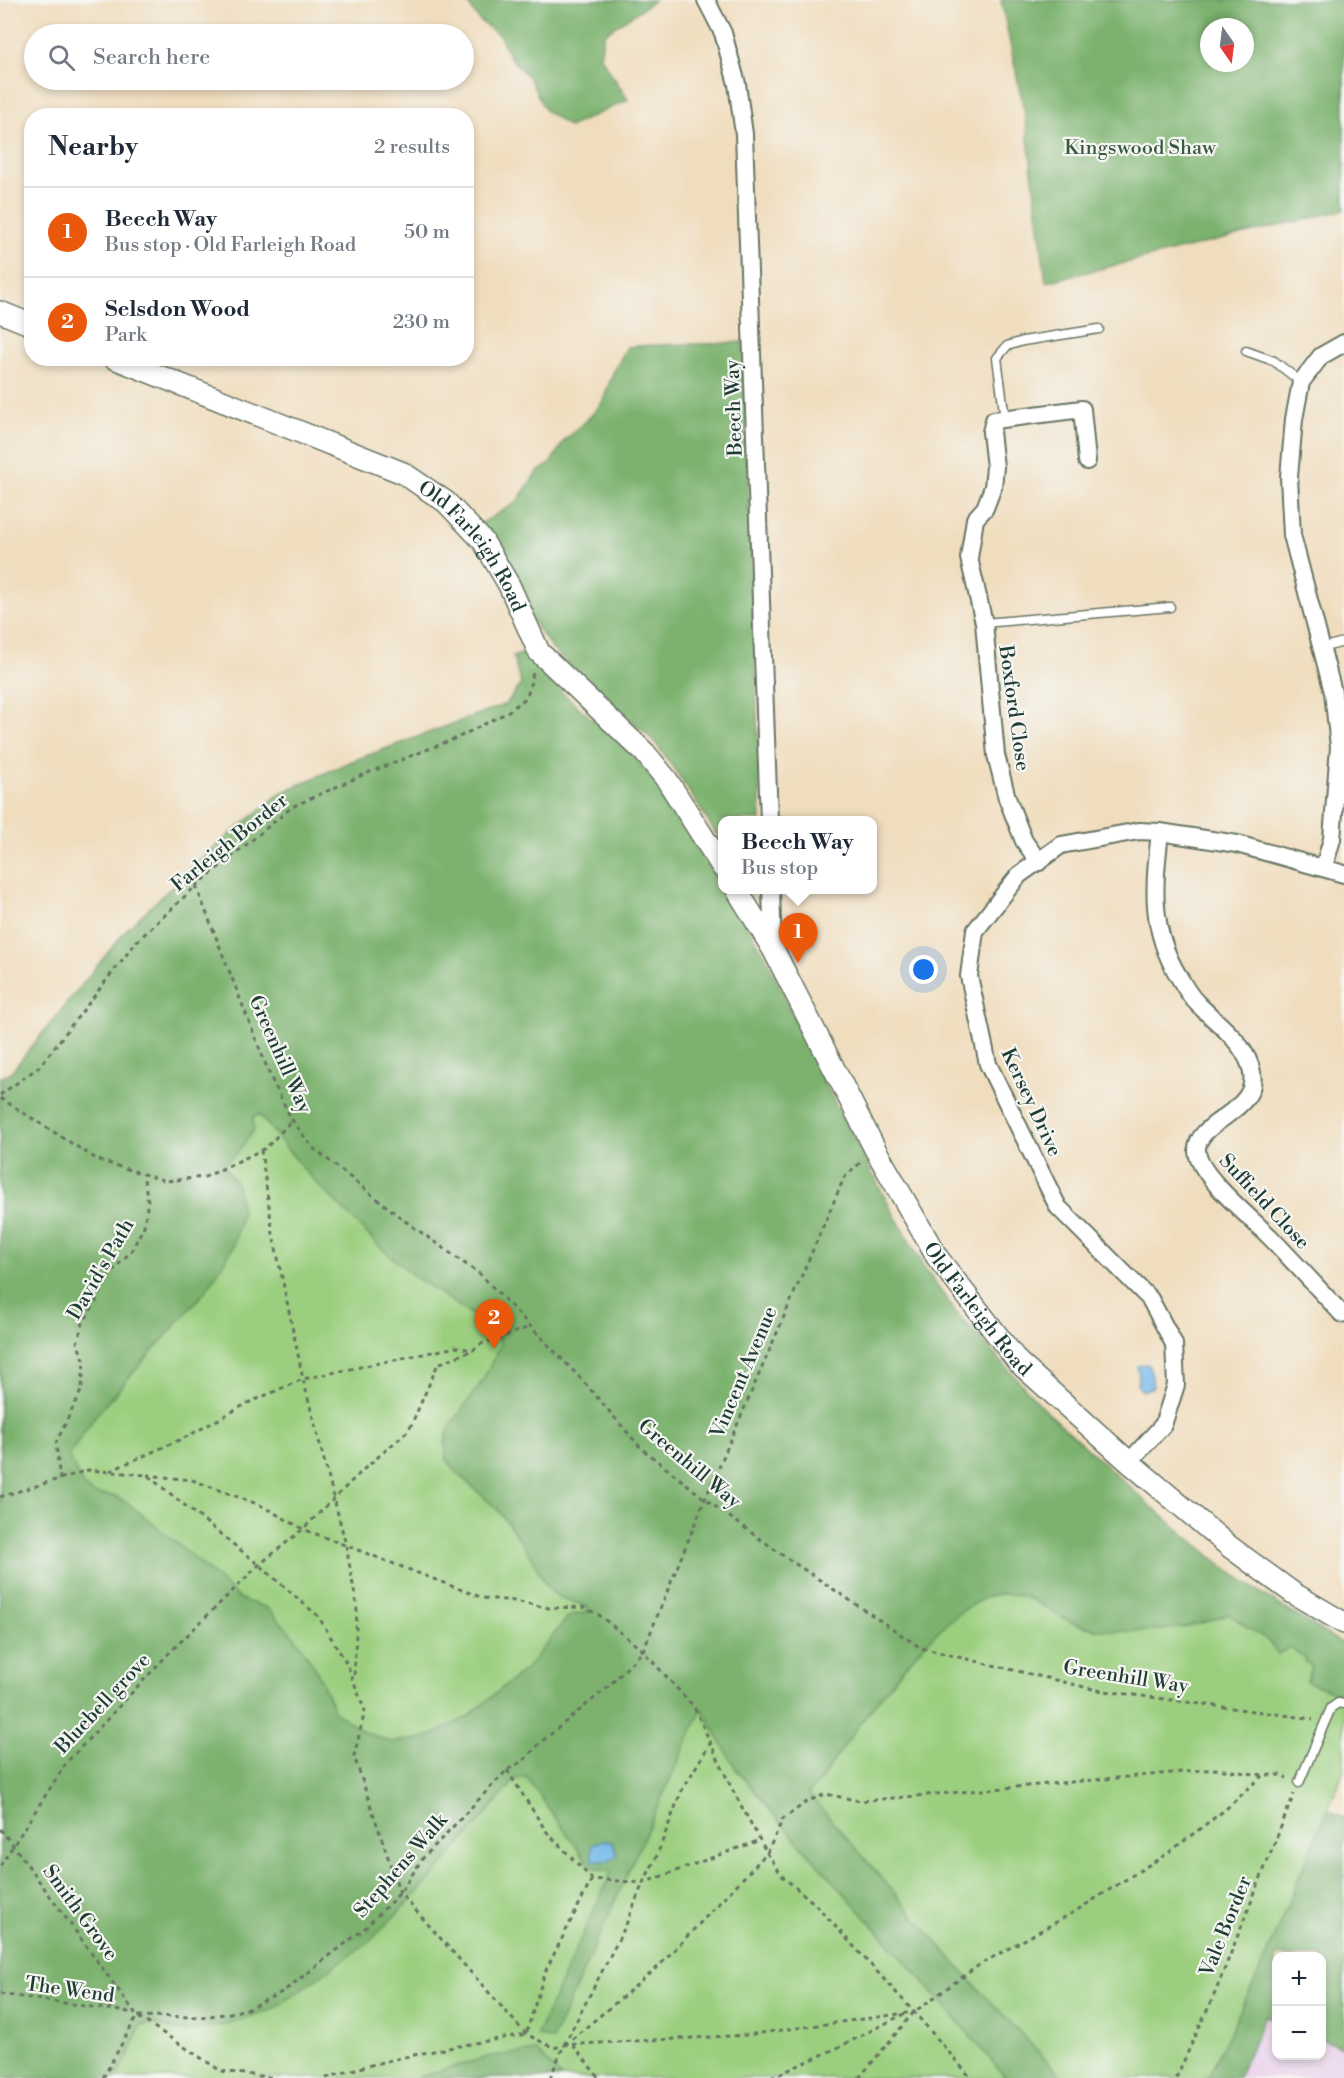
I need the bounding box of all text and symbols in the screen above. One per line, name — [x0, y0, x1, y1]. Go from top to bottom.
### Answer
north arrow — [1200, 18, 1254, 72]
search box — [24, 24, 474, 90]
icon: search — [45, 41, 78, 74]
text: Search here — [93, 44, 210, 71]
text: Nearby — [48, 131, 138, 163]
text: 2 results — [374, 135, 450, 160]
park label: Kingswood Shaw — [1064, 136, 1217, 161]
text: Beech Way — [105, 206, 217, 233]
text: 1 — [63, 220, 72, 245]
text: 50 m — [404, 220, 450, 245]
text: Bus stop · Old Farleigh Road — [105, 233, 356, 258]
text: Selsdon Wood — [105, 296, 250, 323]
text: 2 — [61, 310, 74, 335]
text: 230 m — [393, 310, 450, 335]
text: Park — [105, 323, 147, 348]
street label: Beech Way — [720, 359, 749, 458]
street label: Old Farleigh Road — [413, 476, 531, 617]
street label: Boxford Close — [992, 643, 1035, 773]
street label: Farleigh Border — [166, 788, 294, 898]
popup — [718, 816, 877, 894]
text: Beech Way — [741, 829, 854, 856]
text: Bus stop — [741, 856, 818, 881]
pin: 1 — [778, 914, 818, 963]
your location — [909, 955, 938, 984]
street label: Greenhill Way — [243, 992, 317, 1118]
street label: Kersey Drive — [995, 1044, 1067, 1161]
street label: Suffield Close — [1213, 1149, 1315, 1255]
street label: David's Path — [62, 1215, 140, 1325]
street label: Old Farleigh Road — [917, 1238, 1037, 1383]
pin: 2 — [474, 1300, 514, 1349]
street label: Vincent Avenue — [705, 1303, 783, 1443]
street label: Greenhill Way — [633, 1414, 746, 1515]
street label: Bluebell grove — [49, 1648, 156, 1760]
street label: Greenhill Way — [1061, 1655, 1190, 1700]
street label: Stephens Walk — [349, 1807, 454, 1923]
street label: Smith Grove — [37, 1860, 123, 1966]
street label: Vale Border — [1194, 1872, 1258, 1982]
map controls — [1272, 1952, 1326, 2060]
button: + — [1272, 1952, 1326, 2006]
street label: The Wend — [23, 1972, 117, 2009]
button: − — [1272, 2006, 1326, 2060]

